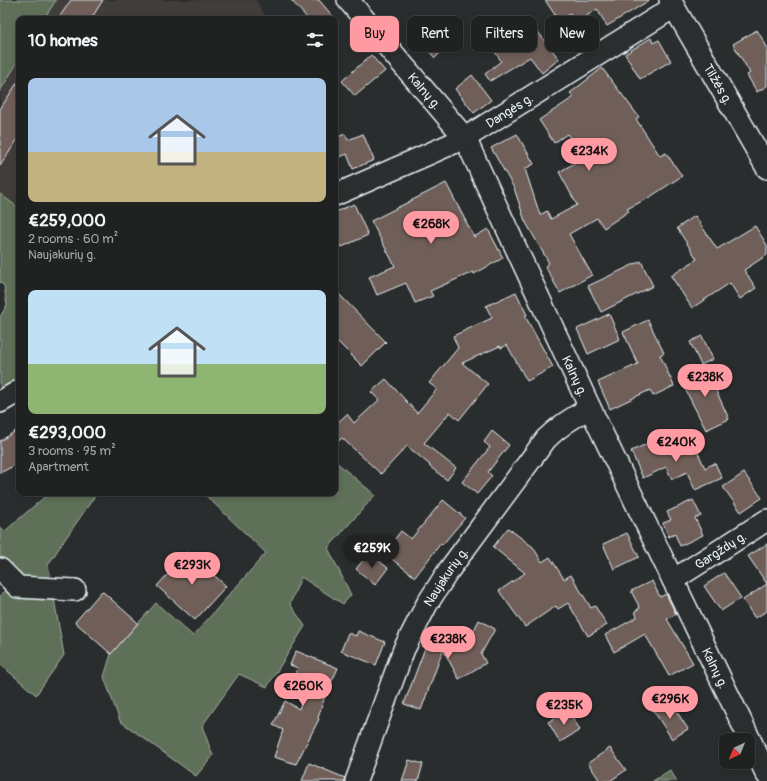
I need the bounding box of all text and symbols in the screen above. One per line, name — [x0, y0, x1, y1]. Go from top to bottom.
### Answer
chip: Buy — [350, 16, 399, 52]
chip: Rent — [407, 16, 463, 52]
chip: Filters — [471, 16, 537, 52]
chip: New — [545, 16, 599, 52]
icon: filters — [304, 29, 326, 51]
text: 10 homes — [28, 30, 98, 51]
street label: Tilžės g. — [700, 61, 736, 108]
street label: Kalnų g. — [404, 70, 444, 113]
street label: Dangės g. — [483, 90, 536, 132]
icon: home — [141, 104, 213, 176]
pin: €234K — [561, 138, 617, 172]
text: €234K — [570, 143, 608, 159]
text: €259,000 — [28, 210, 106, 231]
pin: €268K — [403, 211, 459, 245]
text: €268K — [412, 216, 450, 232]
text: 2 rooms · 60 m² — [28, 231, 118, 247]
text: Naujakurių g. — [28, 247, 96, 263]
icon: home — [141, 316, 213, 388]
street label: Kalnų g. — [558, 353, 591, 399]
pin: €238K — [677, 364, 733, 398]
text: €238K — [686, 369, 724, 385]
text: €293,000 — [28, 422, 106, 443]
pin: €240K — [648, 429, 704, 463]
text: €240K — [656, 434, 696, 450]
text: 3 rooms · 95 m² — [28, 443, 116, 459]
text: Apartment — [28, 459, 89, 475]
street label: Gargždų g. — [692, 528, 749, 573]
pin: €259K — [344, 535, 400, 569]
text: €259K — [353, 540, 391, 556]
street label: Naujakurių g. — [421, 544, 472, 610]
pin: €293K — [164, 552, 220, 586]
text: €293K — [173, 557, 211, 573]
pin: €238K — [420, 626, 476, 660]
text: €238K — [429, 631, 467, 647]
street label: Kalnų g. — [698, 645, 731, 691]
pin: €260K — [275, 673, 331, 707]
text: €260K — [283, 678, 323, 694]
pin: €296K — [642, 686, 698, 720]
text: €296K — [651, 691, 689, 707]
pin: €235K — [536, 692, 592, 726]
text: €235K — [545, 697, 583, 713]
north arrow — [719, 733, 755, 769]
map controls — [719, 733, 755, 769]

